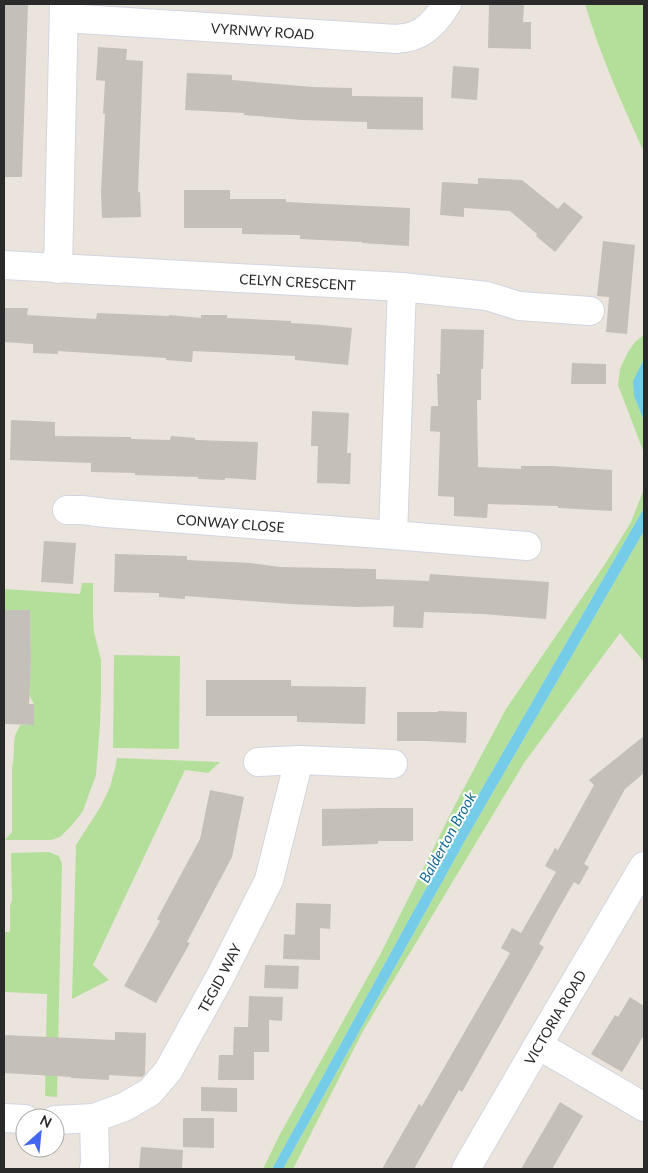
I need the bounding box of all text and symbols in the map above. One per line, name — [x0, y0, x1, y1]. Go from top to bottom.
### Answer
street label: VYRNWY ROAD — [210, 19, 315, 42]
street label: CELYN CRESCENT — [239, 270, 357, 293]
street label: CONWAY CLOSE — [176, 510, 285, 535]
water label: Balderton Brook — [415, 788, 480, 886]
street label: TEGID WAY — [194, 940, 244, 1015]
street label: VICTORIA ROAD — [520, 967, 589, 1067]
north arrow — [15, 1108, 65, 1158]
text: N — [37, 1111, 55, 1131]

